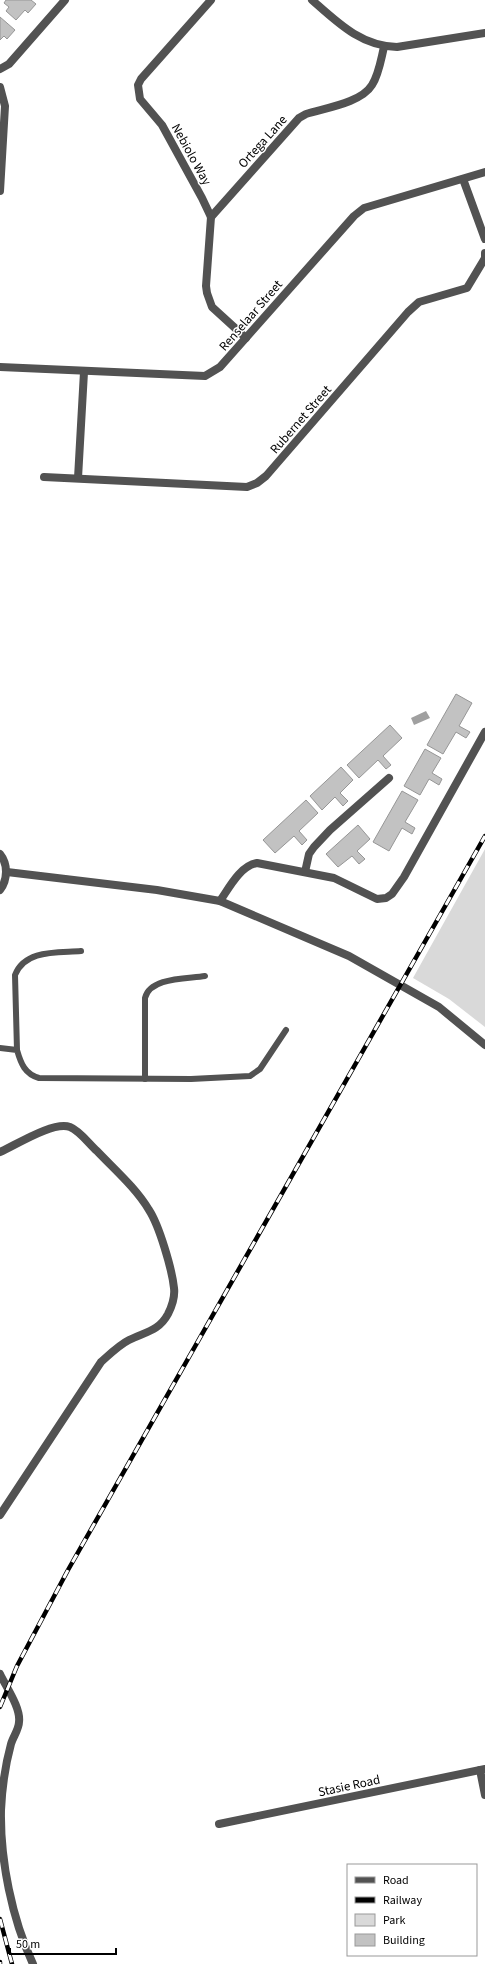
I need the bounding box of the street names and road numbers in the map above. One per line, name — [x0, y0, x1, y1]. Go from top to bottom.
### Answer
street label: Ortega Lane — [234, 111, 291, 172]
street label: Nebiolo Way — [167, 120, 215, 189]
street label: Renselaar Street — [215, 276, 287, 355]
street label: Rubernet Street — [266, 381, 336, 458]
street label: Stasie Road — [317, 1771, 382, 1801]

